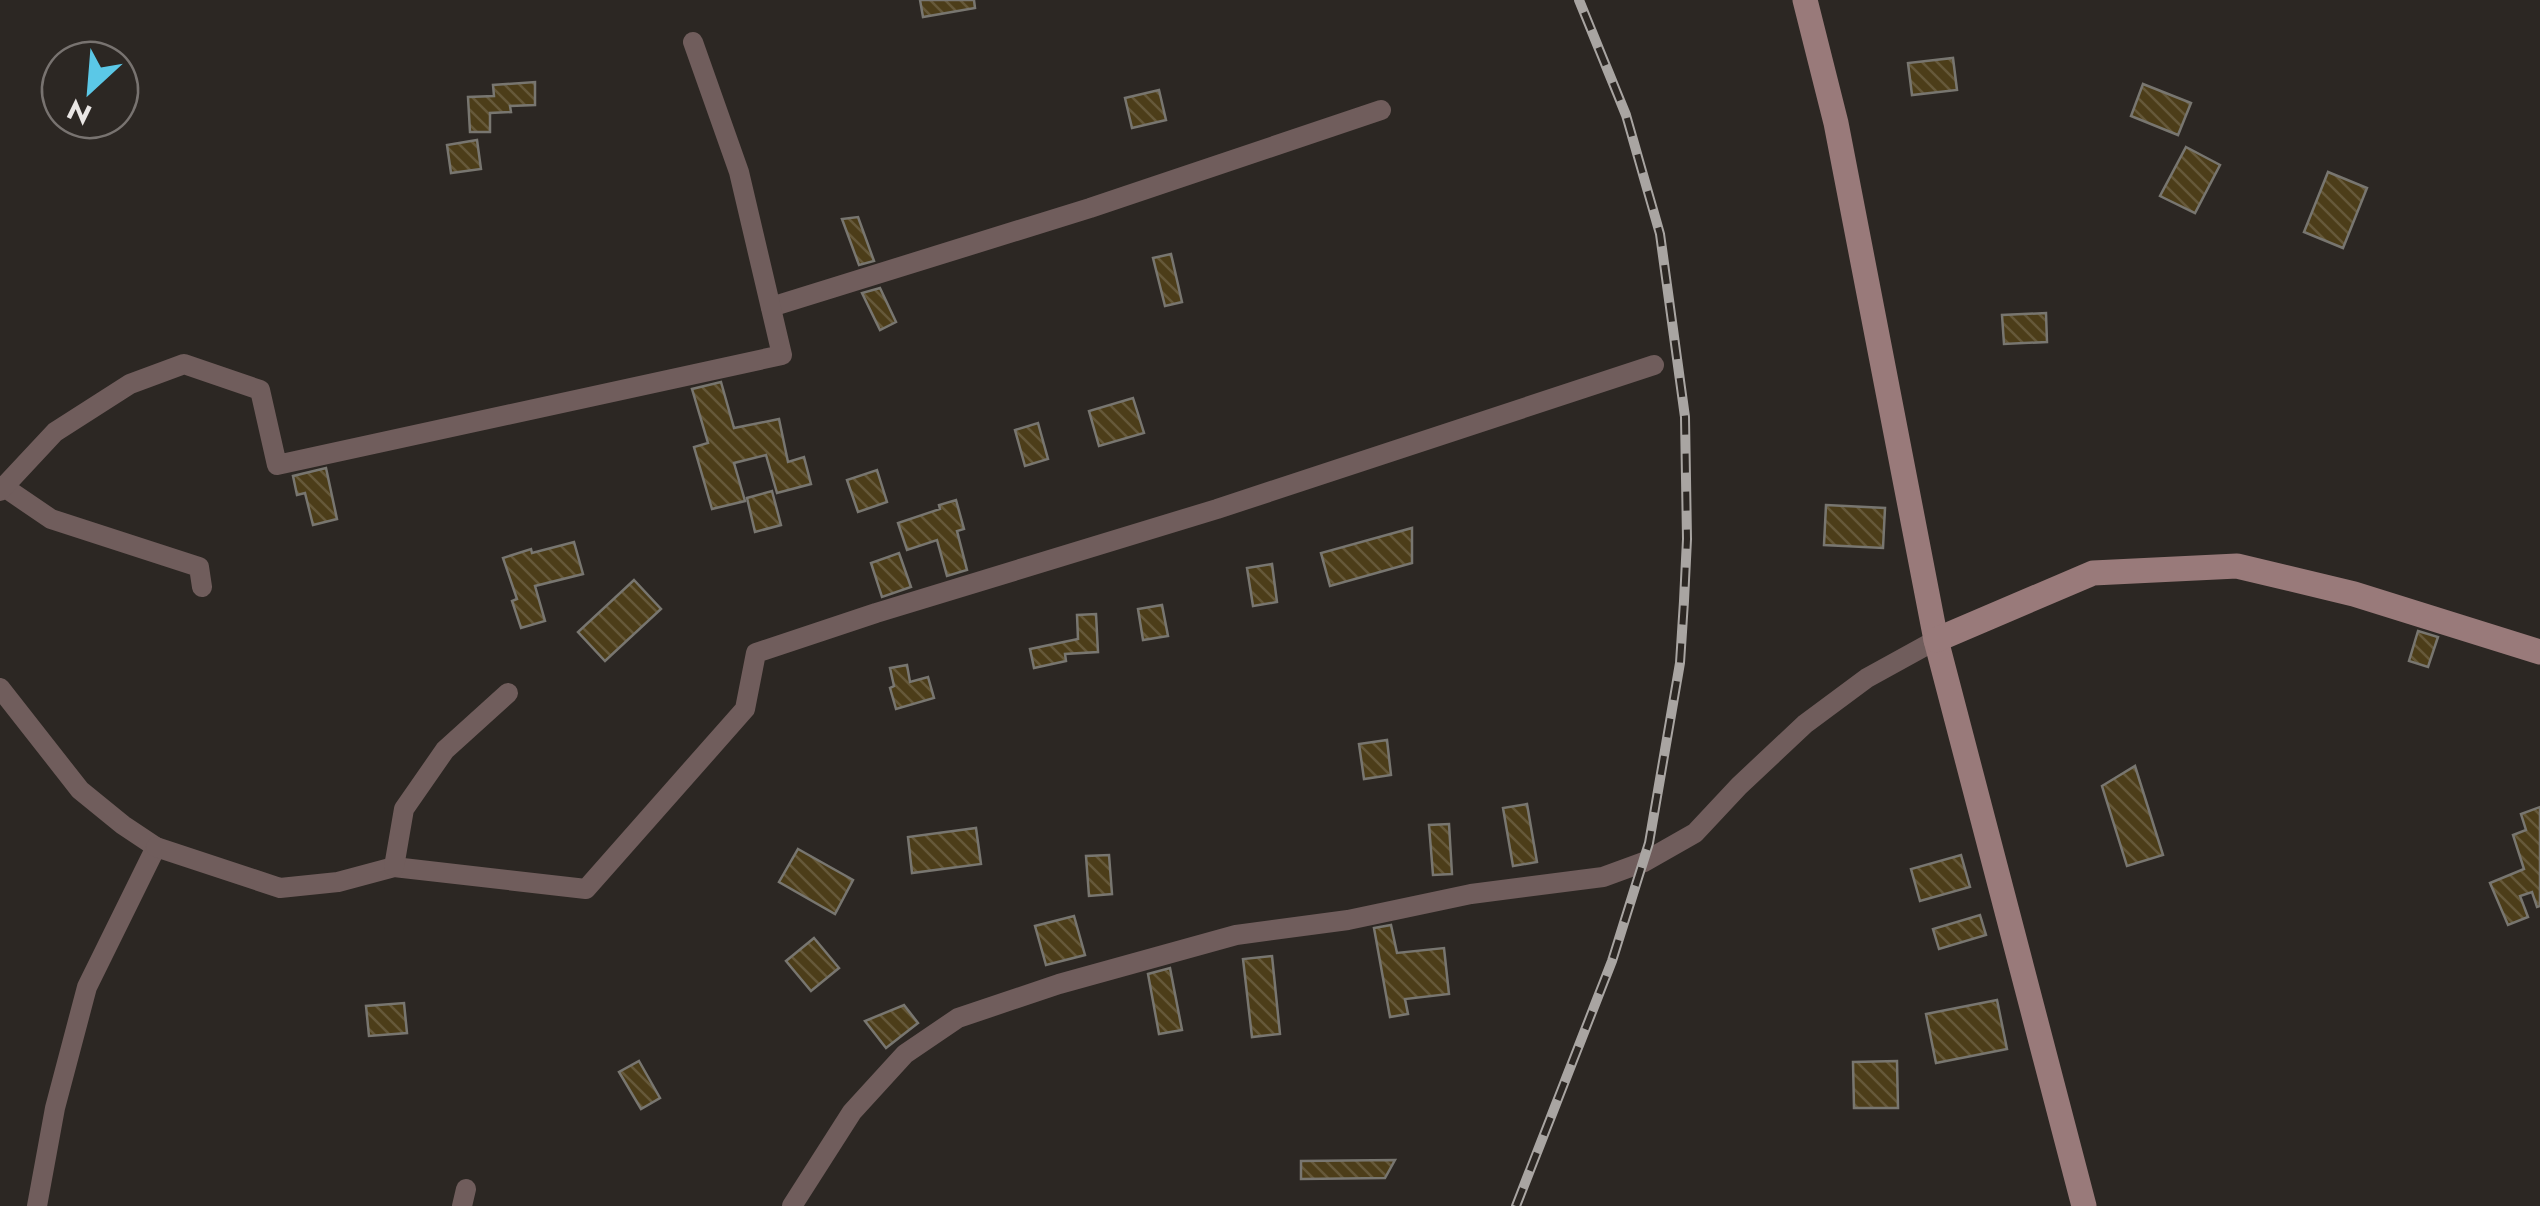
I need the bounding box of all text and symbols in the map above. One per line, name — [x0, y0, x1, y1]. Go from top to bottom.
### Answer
north arrow — [40, 40, 140, 140]
text: N — [60, 89, 98, 135]

